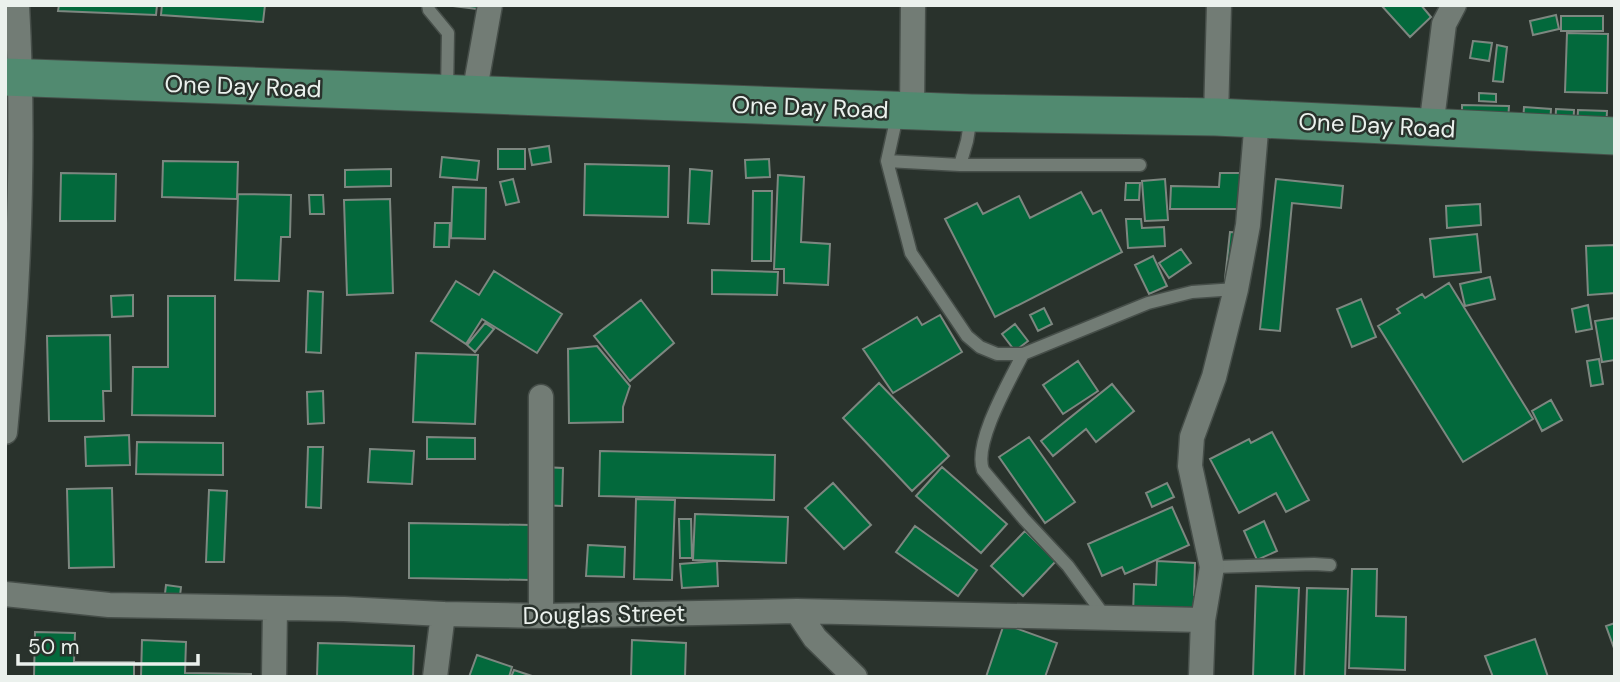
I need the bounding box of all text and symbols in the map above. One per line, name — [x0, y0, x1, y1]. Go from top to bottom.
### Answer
street label: One Day Road — [164, 68, 322, 104]
street label: One Day Road — [731, 89, 889, 125]
street label: One Day Road — [1298, 105, 1456, 145]
street label: Douglas Street — [522, 597, 686, 631]
scale bar — [18, 622, 198, 666]
text: 50 m — [28, 633, 79, 661]

